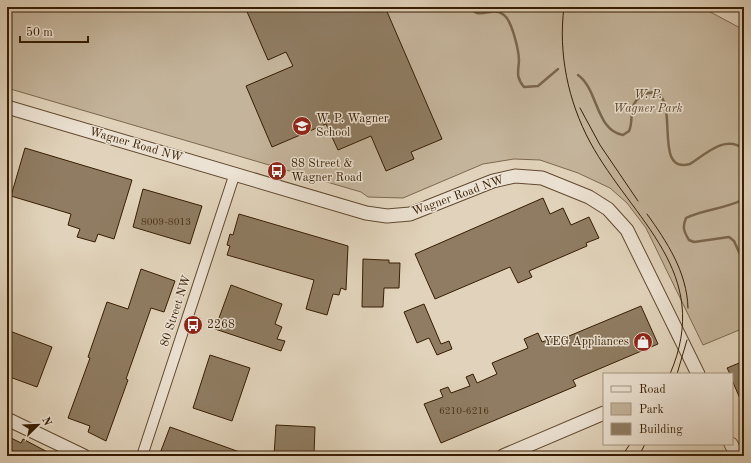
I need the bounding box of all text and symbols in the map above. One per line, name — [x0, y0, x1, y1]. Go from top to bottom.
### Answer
scale bar — [20, 18, 88, 44]
text: 50 m — [26, 26, 53, 39]
park label: W. P. Wagner Park — [613, 89, 683, 115]
place label: W. P. Wagner School — [316, 113, 389, 139]
school or university icon: W. P. Wagner School — [291, 115, 313, 137]
street label: Wagner Road NW — [88, 126, 184, 164]
place label: 88 Street & Wagner Road — [291, 158, 362, 184]
bus stop icon: 88 Street & Wagner Road — [266, 160, 288, 182]
street label: Wagner Road NW — [411, 174, 506, 218]
house number: 8009-8013 — [141, 217, 191, 227]
street label: 80 Street NW — [159, 274, 193, 348]
bus stop icon: 2268 — [182, 314, 204, 336]
place label: 2268 — [207, 319, 235, 331]
shop icon: YEG Appliances — [632, 331, 654, 353]
place label: YEG Appliances — [544, 336, 629, 348]
legend — [603, 373, 733, 445]
text: Road — [639, 384, 666, 396]
text: Park — [639, 404, 664, 416]
north arrow — [18, 405, 58, 445]
house number: 6210-6216 — [439, 406, 489, 416]
text: N — [39, 416, 53, 428]
text: Building — [639, 424, 683, 436]

